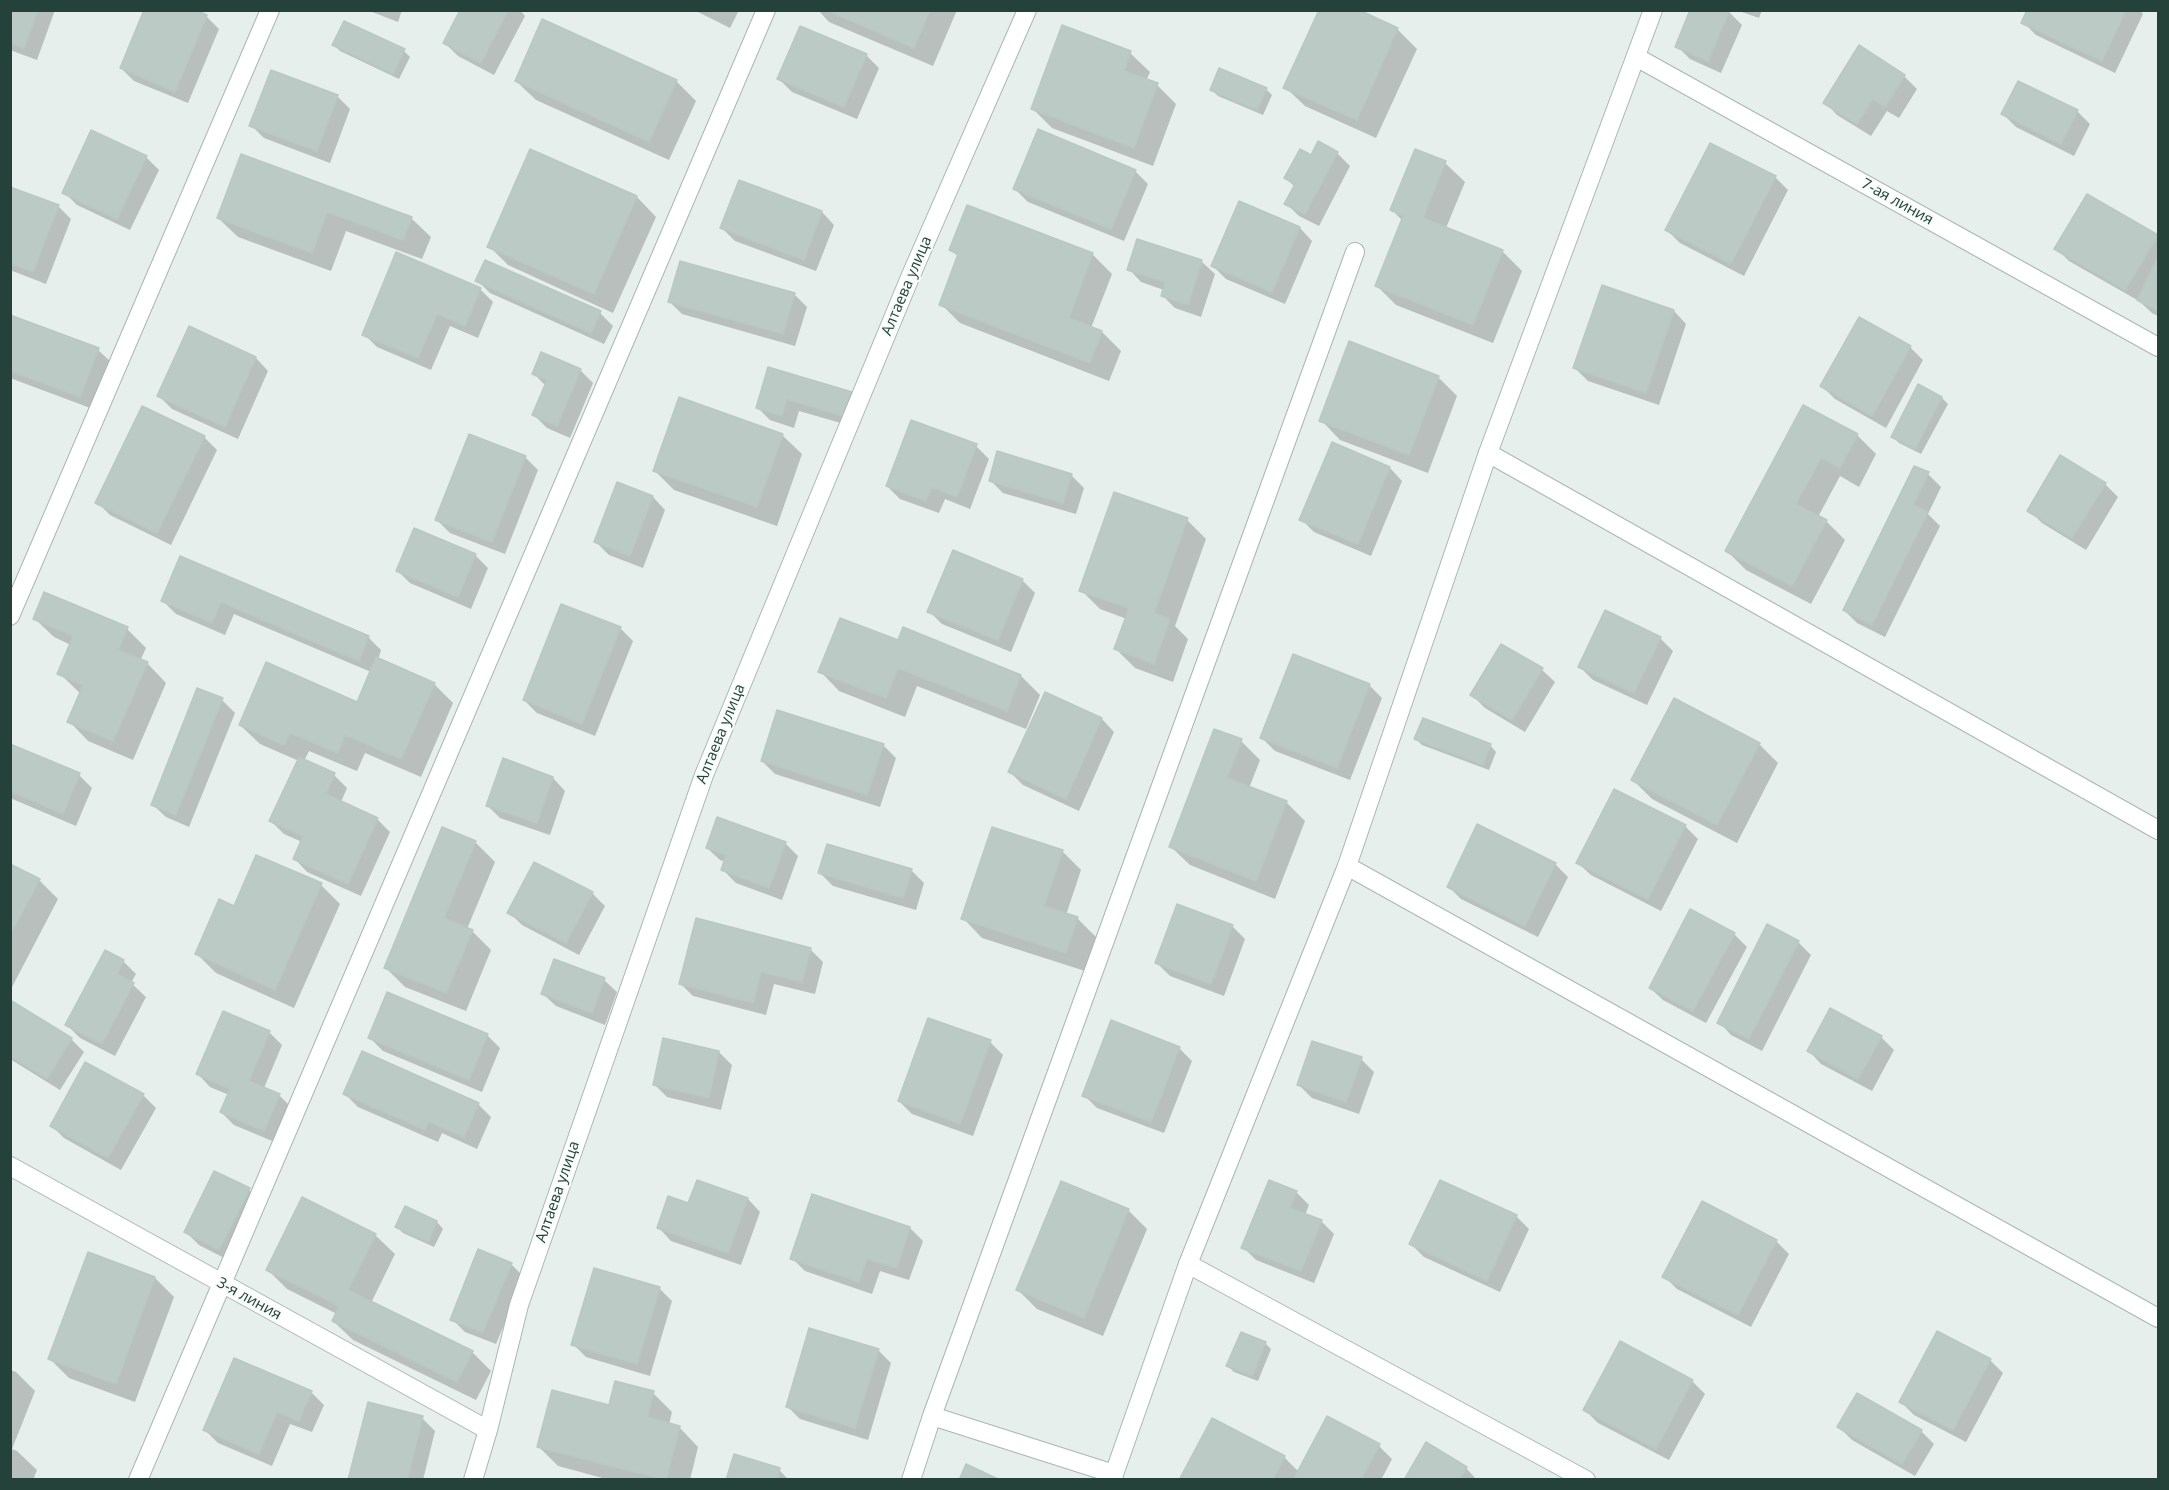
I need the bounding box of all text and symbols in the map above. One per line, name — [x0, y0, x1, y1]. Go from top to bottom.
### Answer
street label: 7-ая линия — [1858, 175, 1936, 229]
street label: Алтаева улица — [878, 234, 936, 338]
street label: Алтаева улица — [693, 681, 749, 787]
street label: Алтаева улица — [532, 1139, 584, 1245]
street label: 3-я линия — [214, 1274, 284, 1324]

